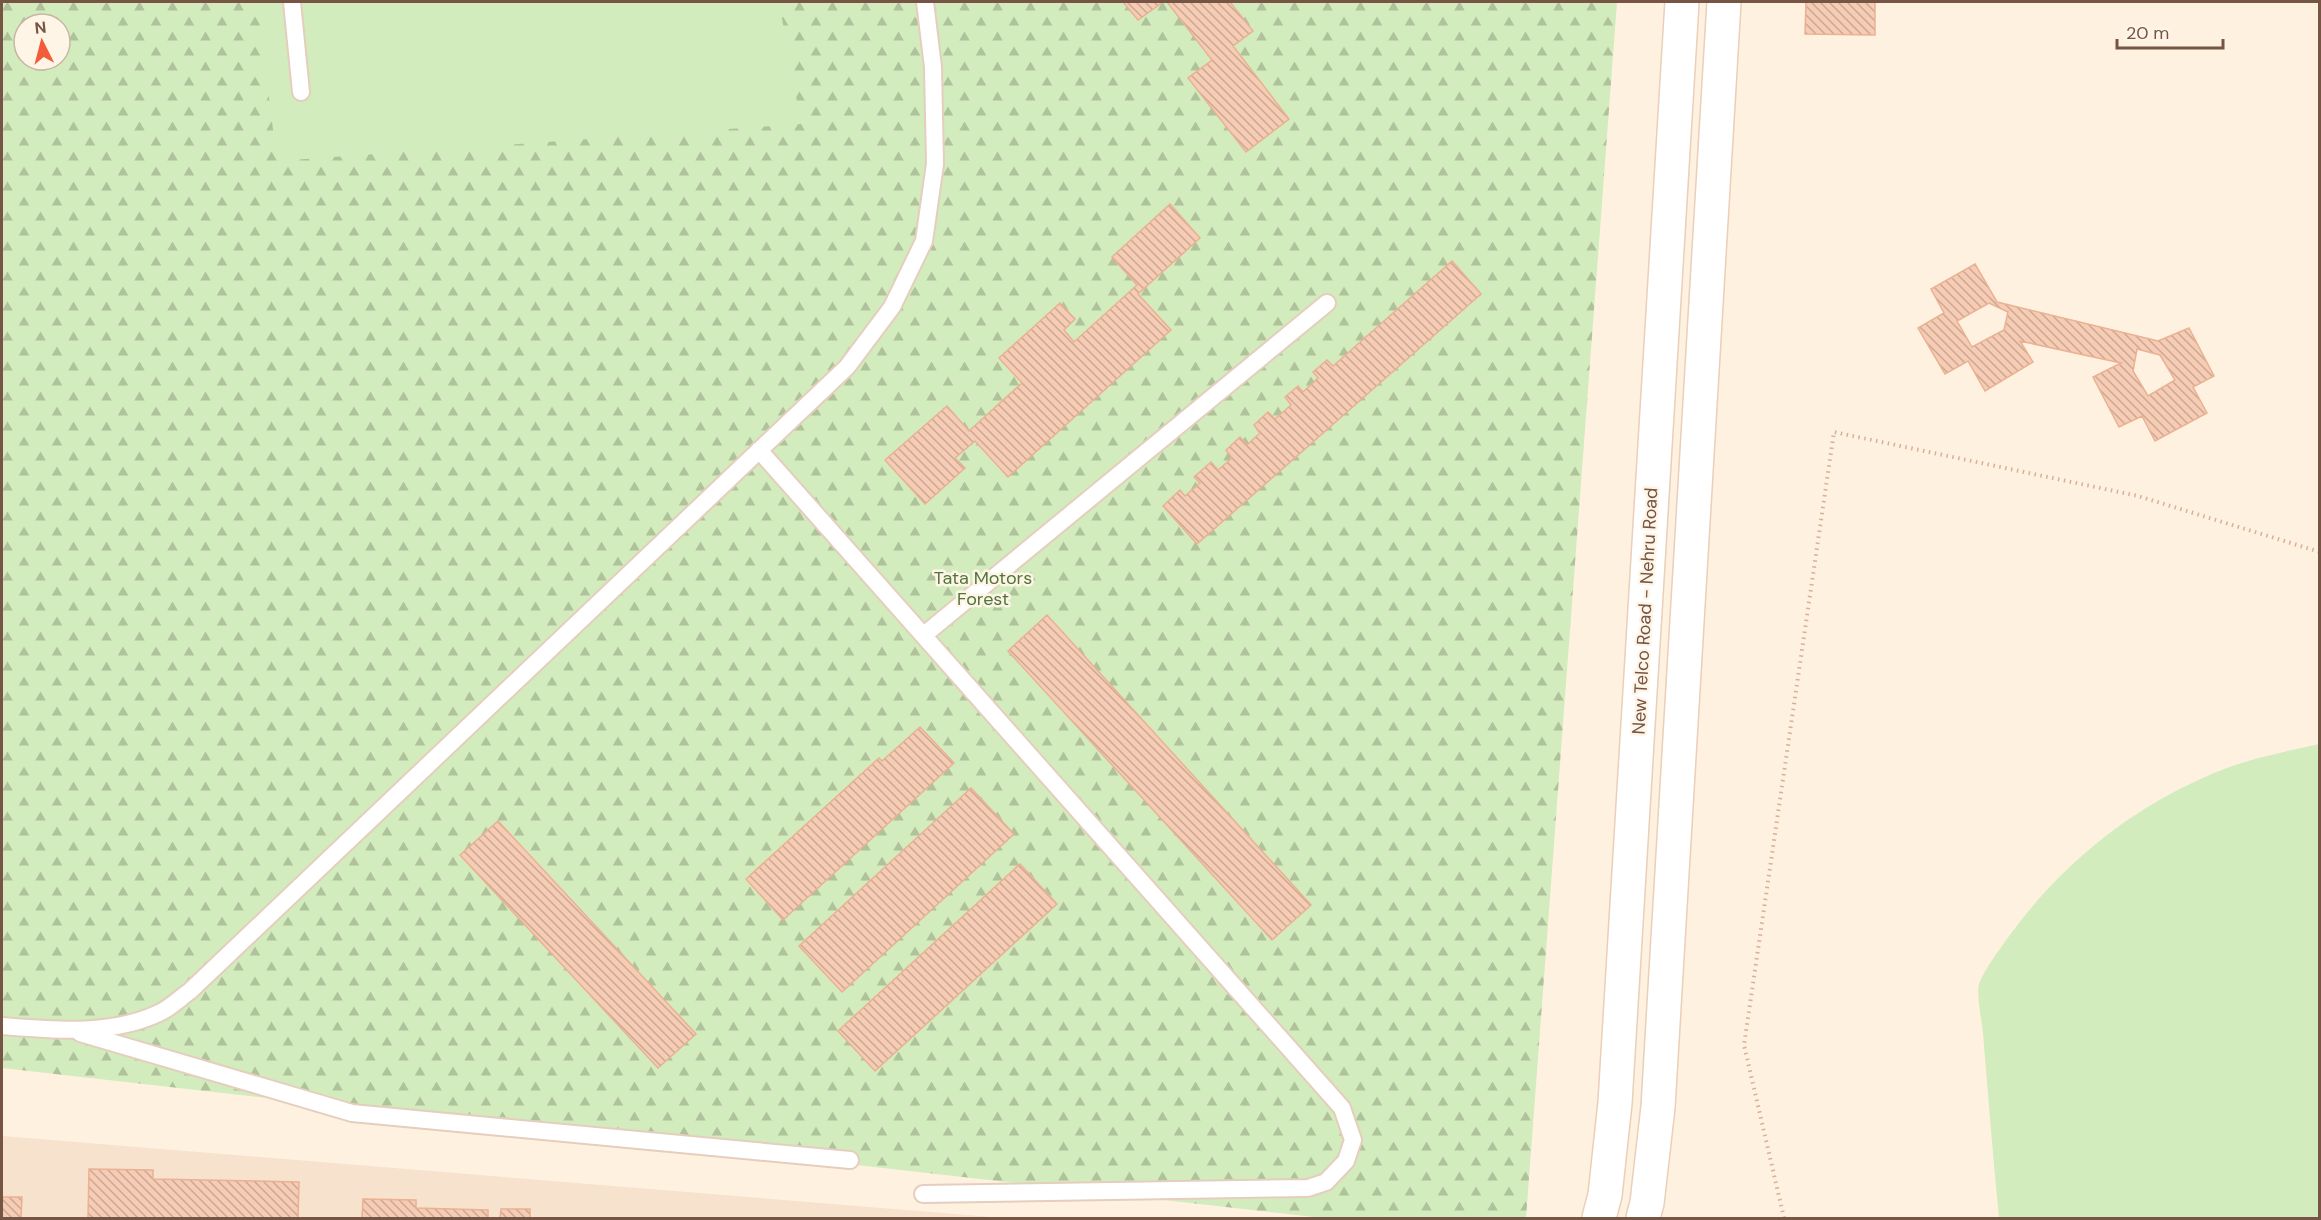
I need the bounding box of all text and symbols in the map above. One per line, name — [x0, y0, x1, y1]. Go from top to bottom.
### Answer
north arrow — [12, 12, 72, 72]
scale bar — [2117, 12, 2224, 50]
text: N — [34, 17, 47, 39]
text: 20 m — [2126, 21, 2169, 45]
street label: New Telco Road - Nehru Road — [1627, 487, 1663, 735]
park label: Tata Motors Forest — [934, 566, 1032, 611]

